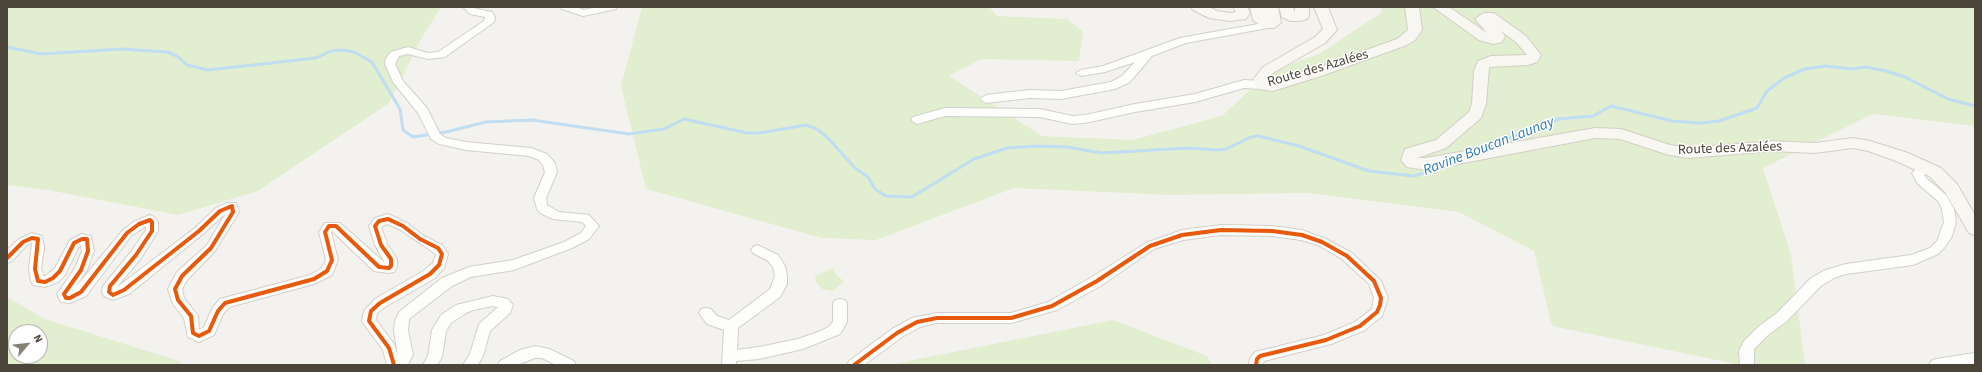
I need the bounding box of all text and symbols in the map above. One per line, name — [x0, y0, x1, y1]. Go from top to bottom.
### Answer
street label: Route des Azalées — [1266, 47, 1370, 91]
water label: Ravine Boucan Launay — [1421, 114, 1557, 180]
street label: Route des Azalées — [1678, 139, 1782, 159]
north arrow — [8, 324, 48, 364]
text: N — [30, 332, 46, 345]

